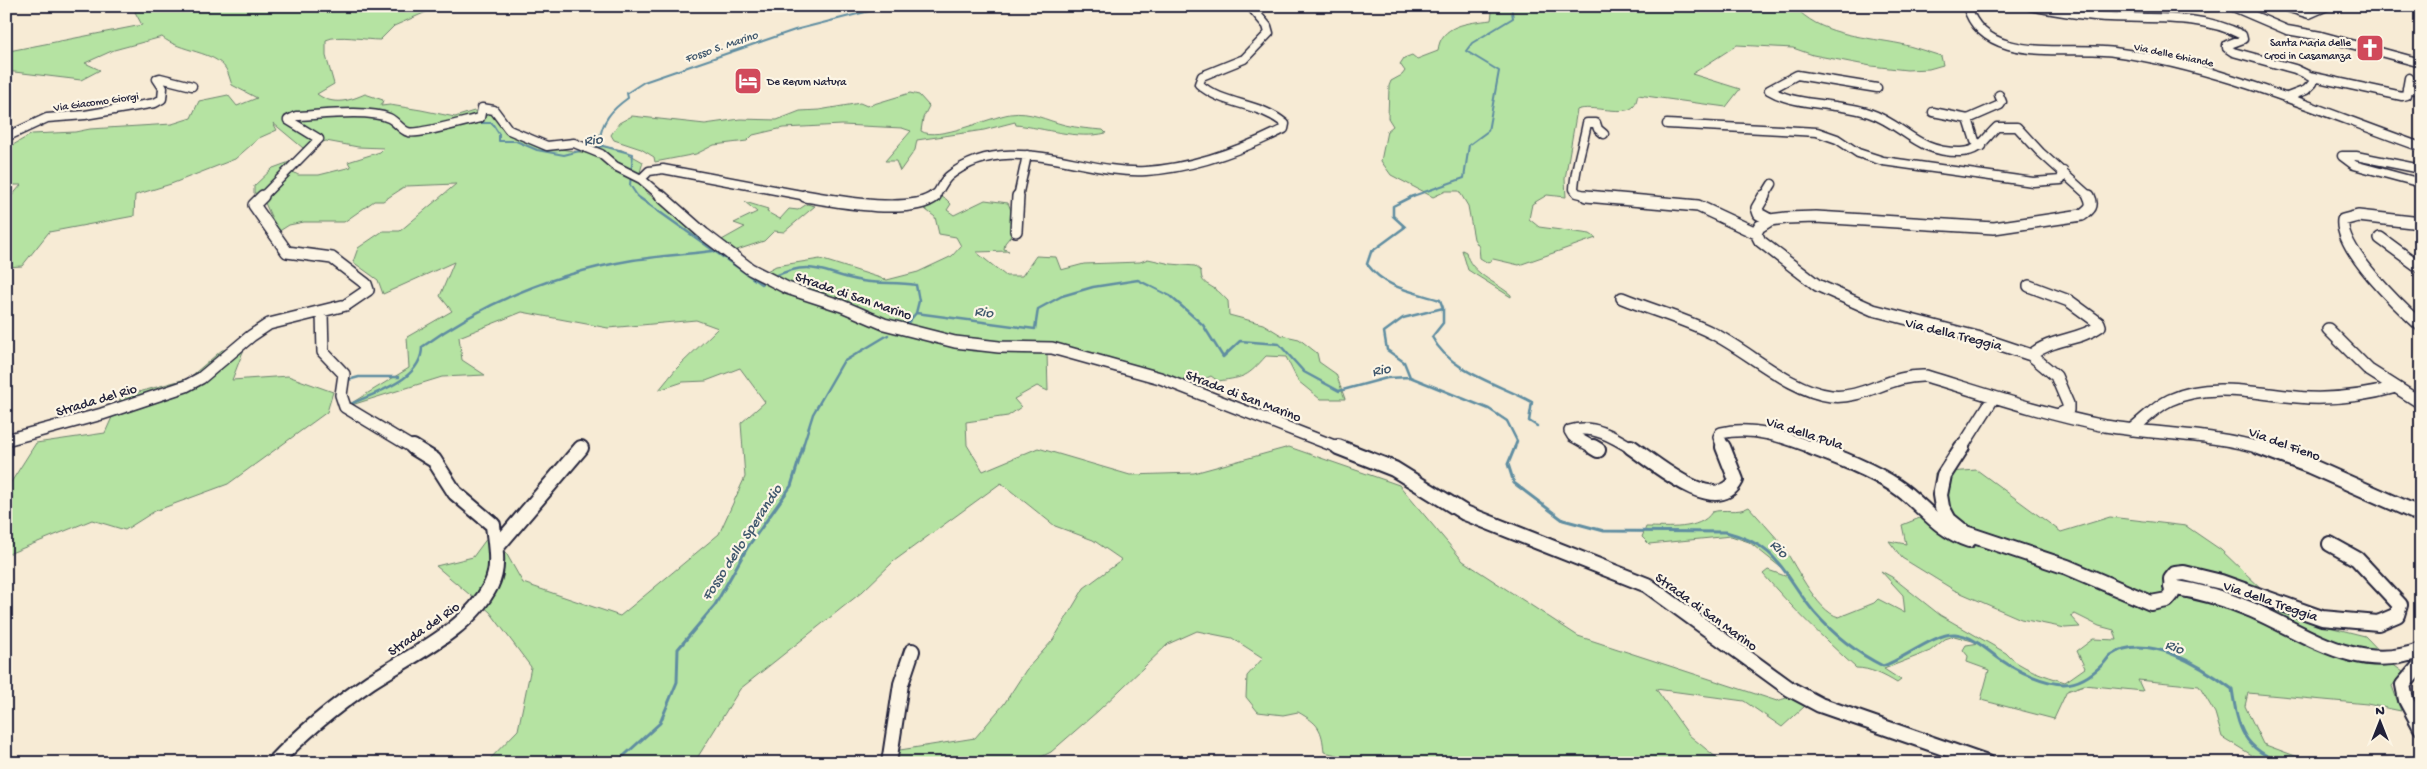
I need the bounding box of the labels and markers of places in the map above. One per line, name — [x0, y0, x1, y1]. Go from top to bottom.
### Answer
church icon: Santa Maria delle Croci in Casamanza — [2355, 33, 2385, 63]
place label: Santa Maria delle Croci in Casamanza — [2264, 38, 2352, 63]
hotel icon: De Rerum Natura — [733, 66, 763, 96]
place label: De Rerum Natura — [766, 77, 847, 89]

